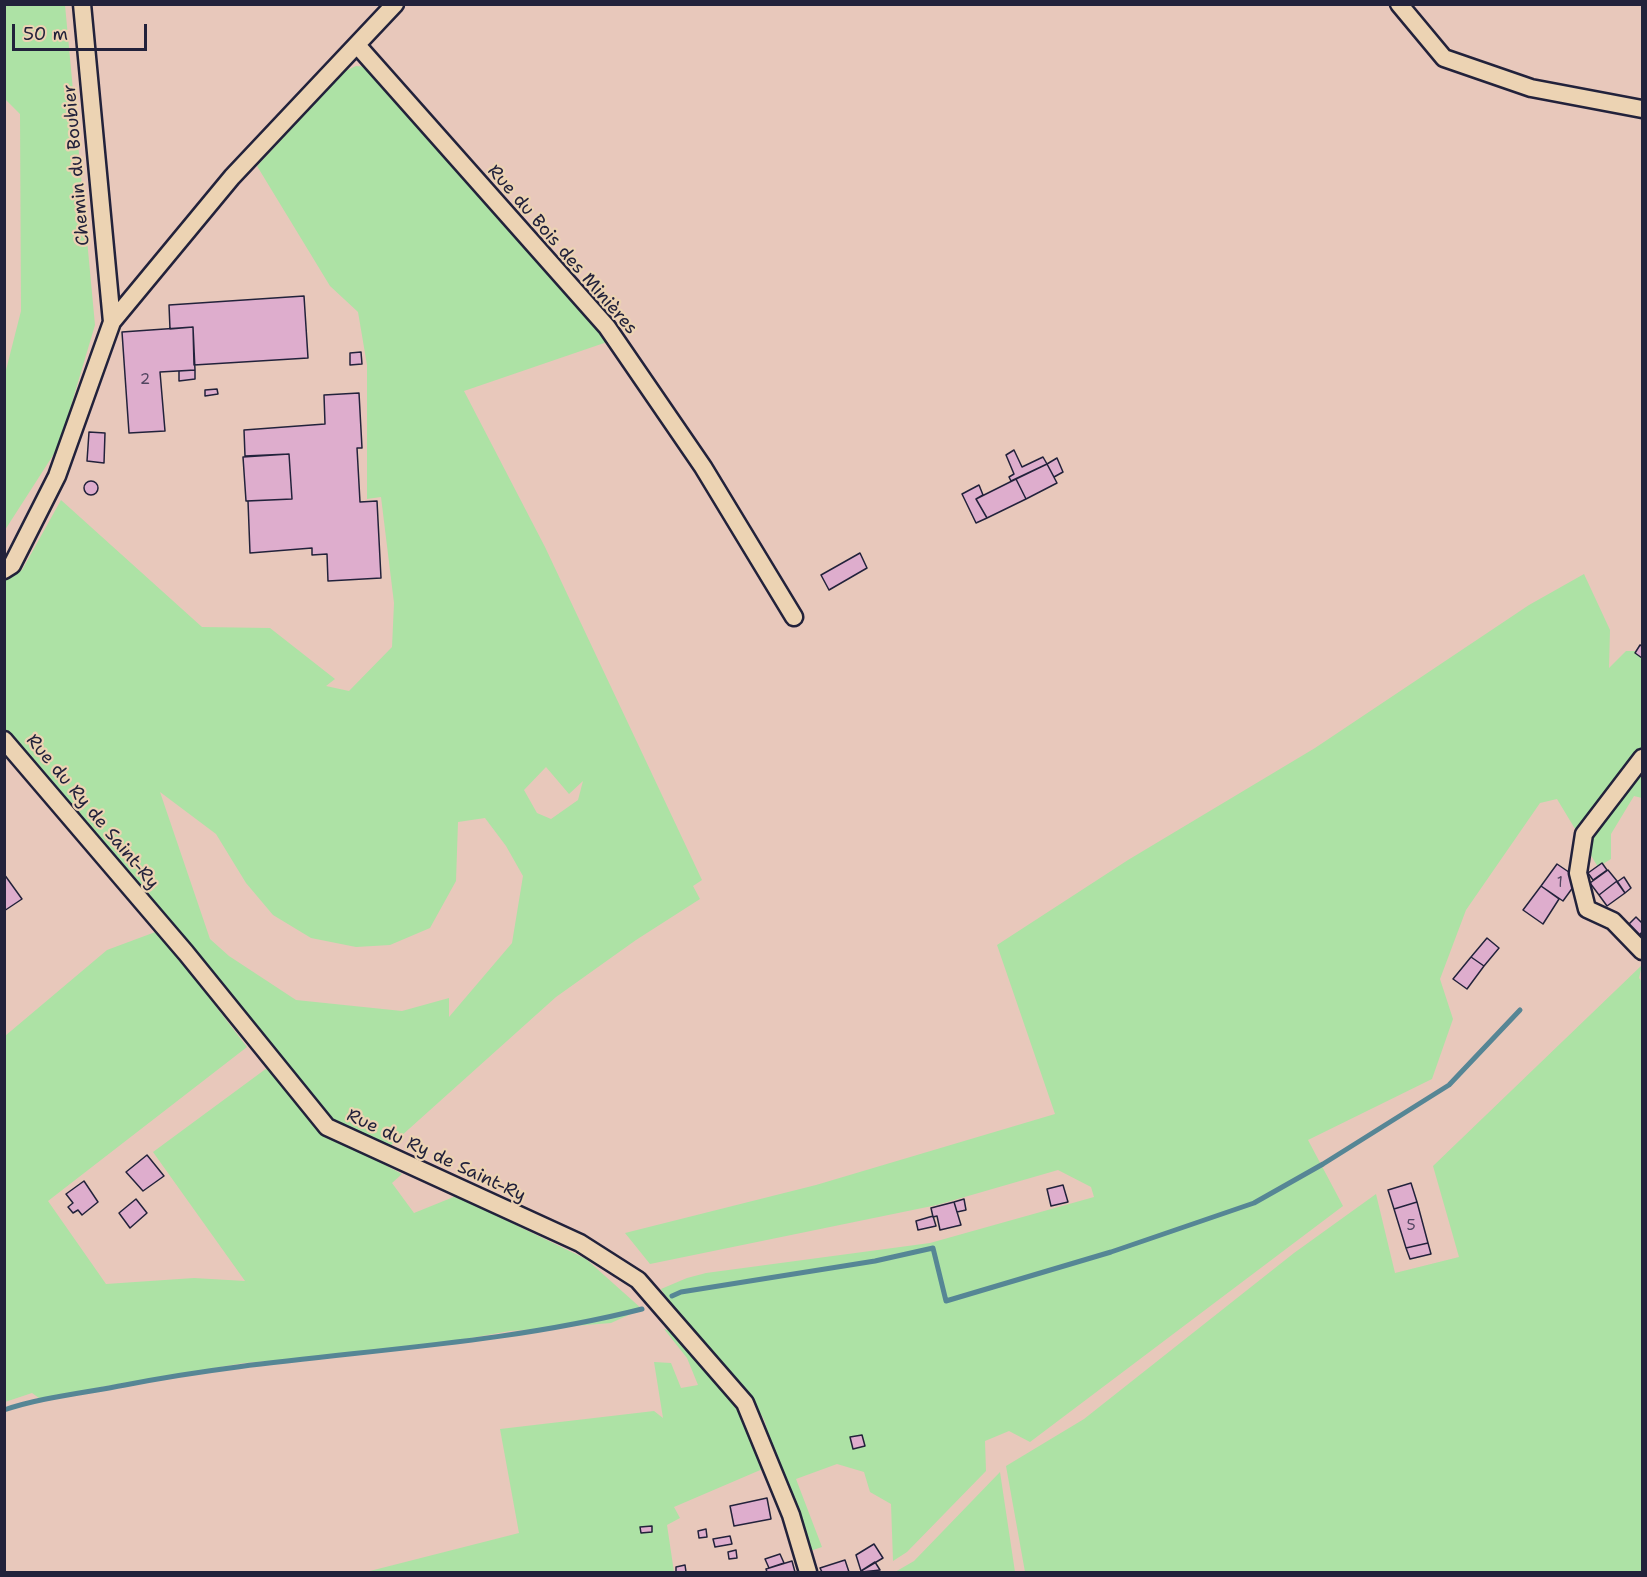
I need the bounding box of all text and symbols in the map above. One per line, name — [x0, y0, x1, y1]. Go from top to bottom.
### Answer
scale bar — [15, 12, 150, 50]
text: 50 m — [23, 22, 68, 46]
street label: Chemin du Boubier — [59, 83, 95, 247]
street label: Rue du Bois des Minières — [483, 161, 641, 339]
house number: 2 — [140, 371, 150, 389]
street label: Rue du Ry de Saint-Ry — [21, 730, 163, 894]
house number: 1 — [1557, 874, 1563, 892]
street label: Rue du Ry de Saint-Ry — [343, 1105, 529, 1207]
house number: 5 — [1406, 1217, 1416, 1235]

